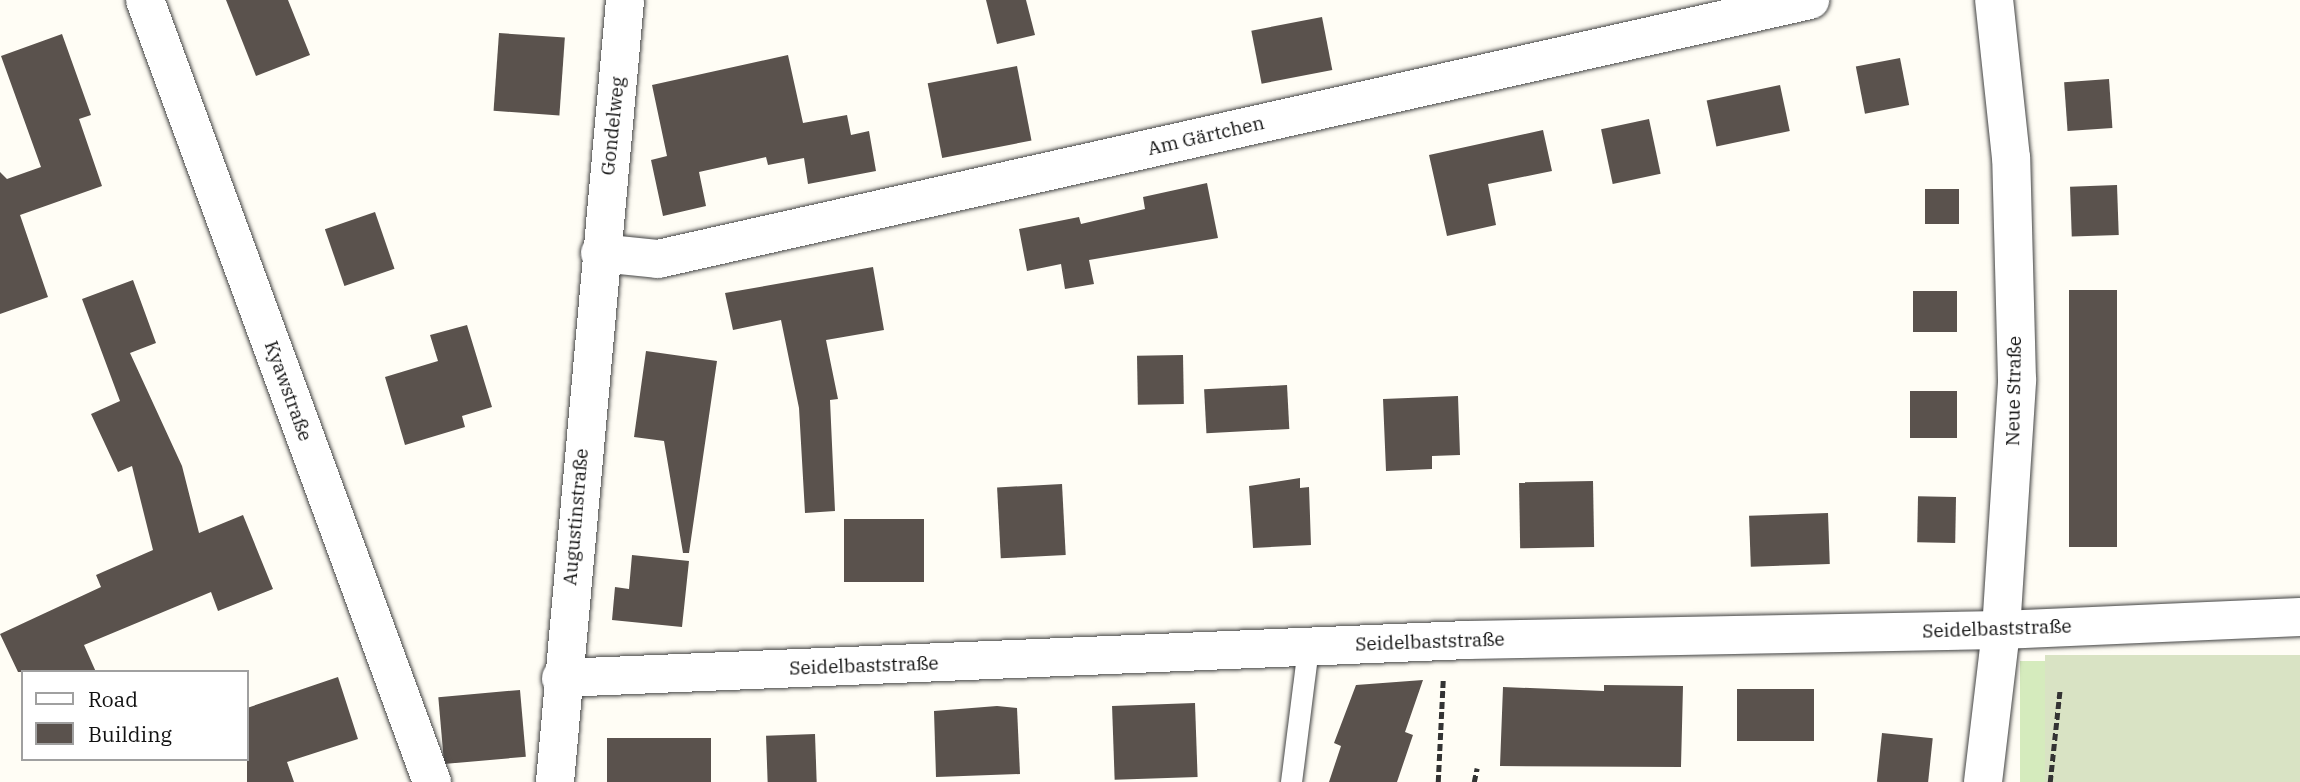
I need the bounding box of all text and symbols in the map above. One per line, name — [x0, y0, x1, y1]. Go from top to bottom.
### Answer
street label: Gondelweg — [596, 76, 630, 176]
street label: Am Gärtchen — [1145, 111, 1267, 161]
street label: Neue Straße — [2002, 336, 2026, 446]
street label: Kyawstraße — [259, 338, 317, 444]
street label: Augustinstraße — [559, 448, 593, 586]
street label: Seidelbaststraße — [1922, 615, 2072, 643]
street label: Seidelbaststraße — [1355, 628, 1505, 656]
street label: Seidelbaststraße — [789, 652, 939, 680]
legend — [21, 670, 248, 761]
text: Road — [88, 685, 138, 713]
text: Building — [88, 720, 172, 748]

